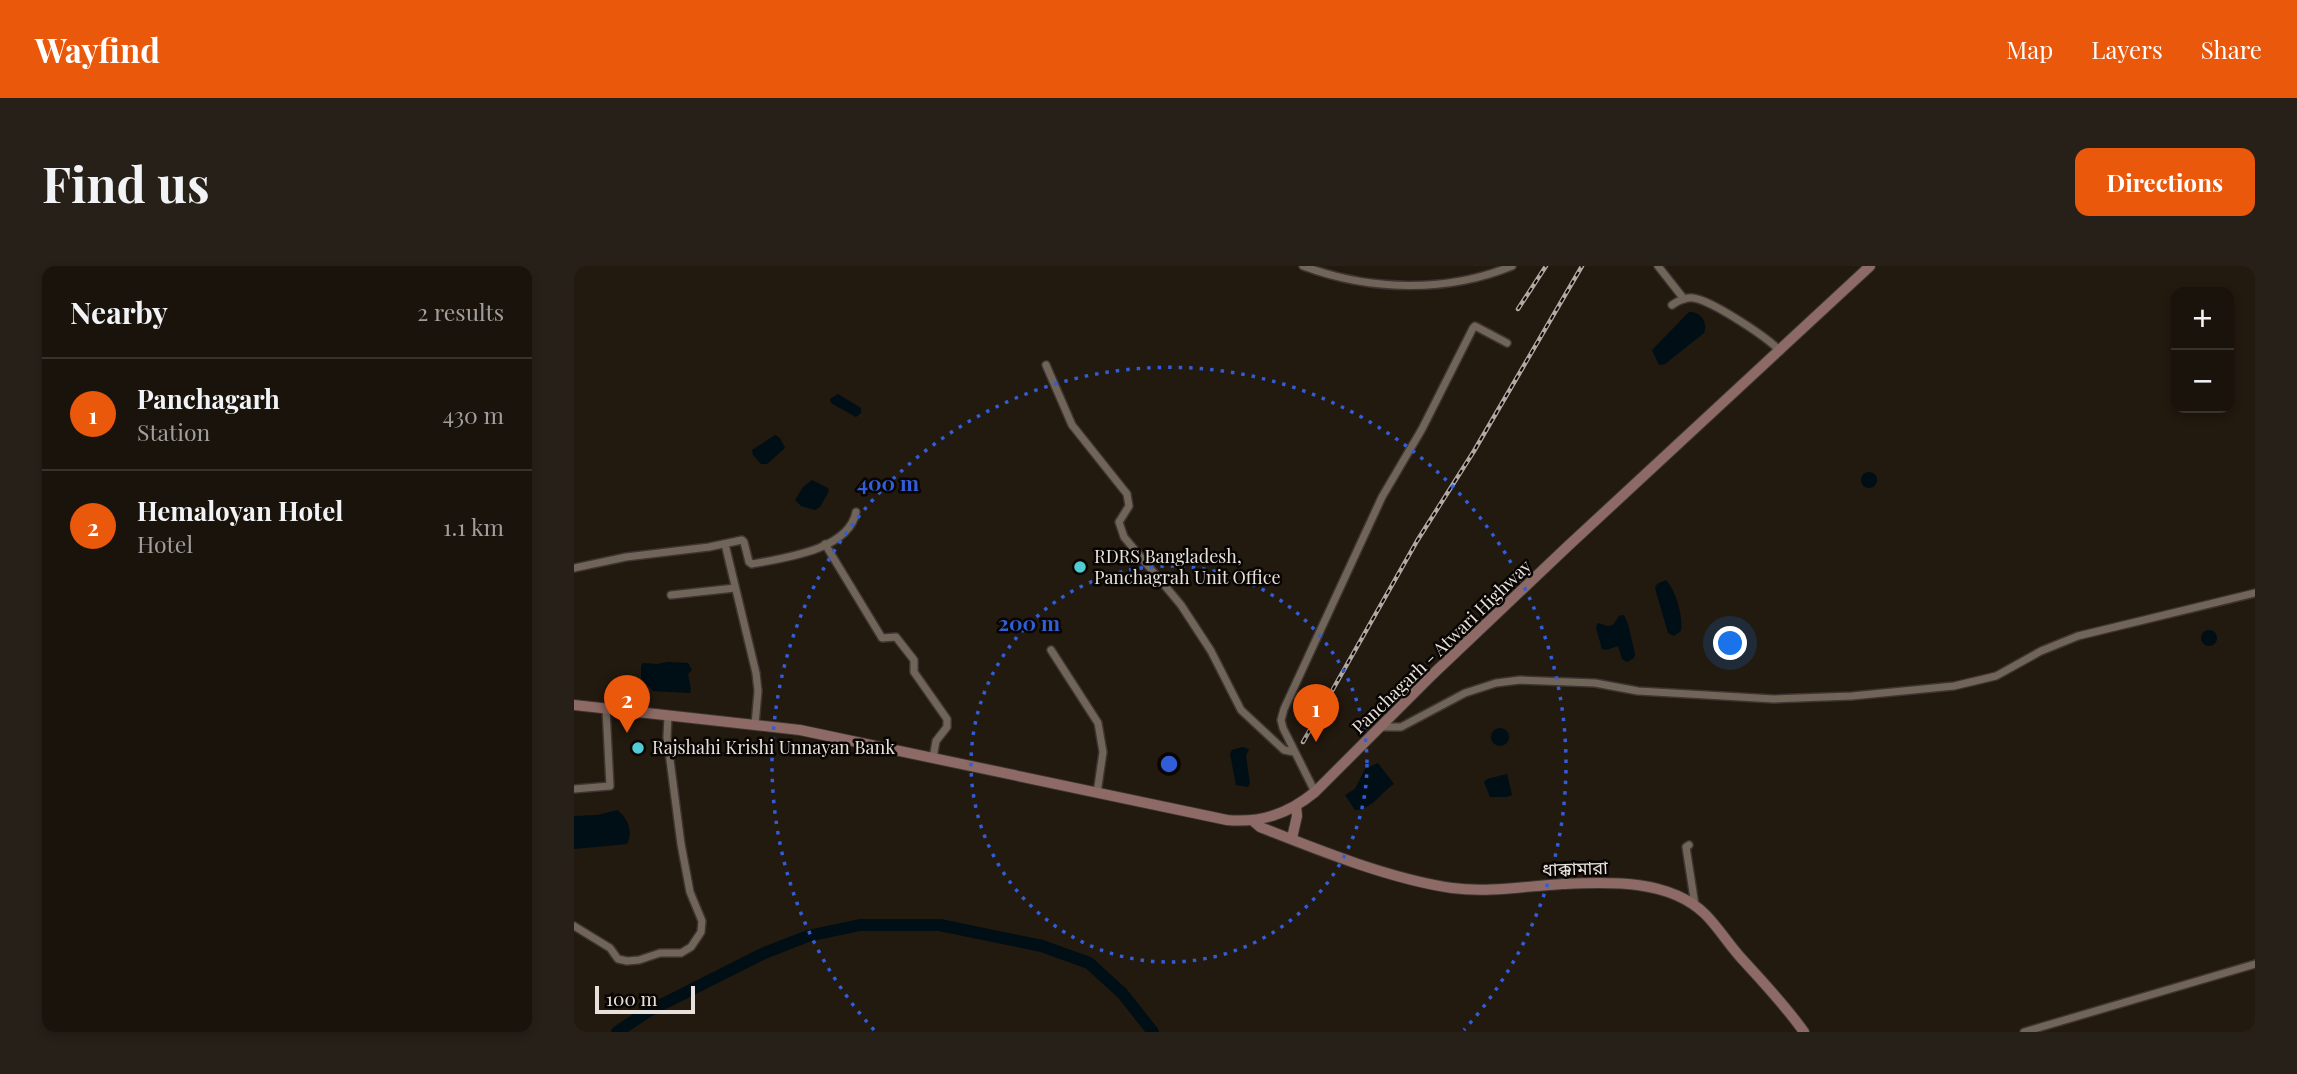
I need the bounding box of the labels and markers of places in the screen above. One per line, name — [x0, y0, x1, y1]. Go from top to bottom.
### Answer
place label: RDRS Bangladesh, Panchagrah Unit Office — [1094, 544, 1281, 589]
marker: RDRS Bangladesh, Panchagrah Unit Office — [1072, 559, 1088, 575]
pin: 2 — [604, 675, 650, 733]
pin: 1 — [1293, 684, 1339, 742]
place label: Rajshahi Krishi Unnayan Bank — [652, 735, 895, 759]
marker: Rajshahi Krishi Unnayan Bank — [630, 740, 646, 756]
centre of rings — [1157, 752, 1181, 776]

